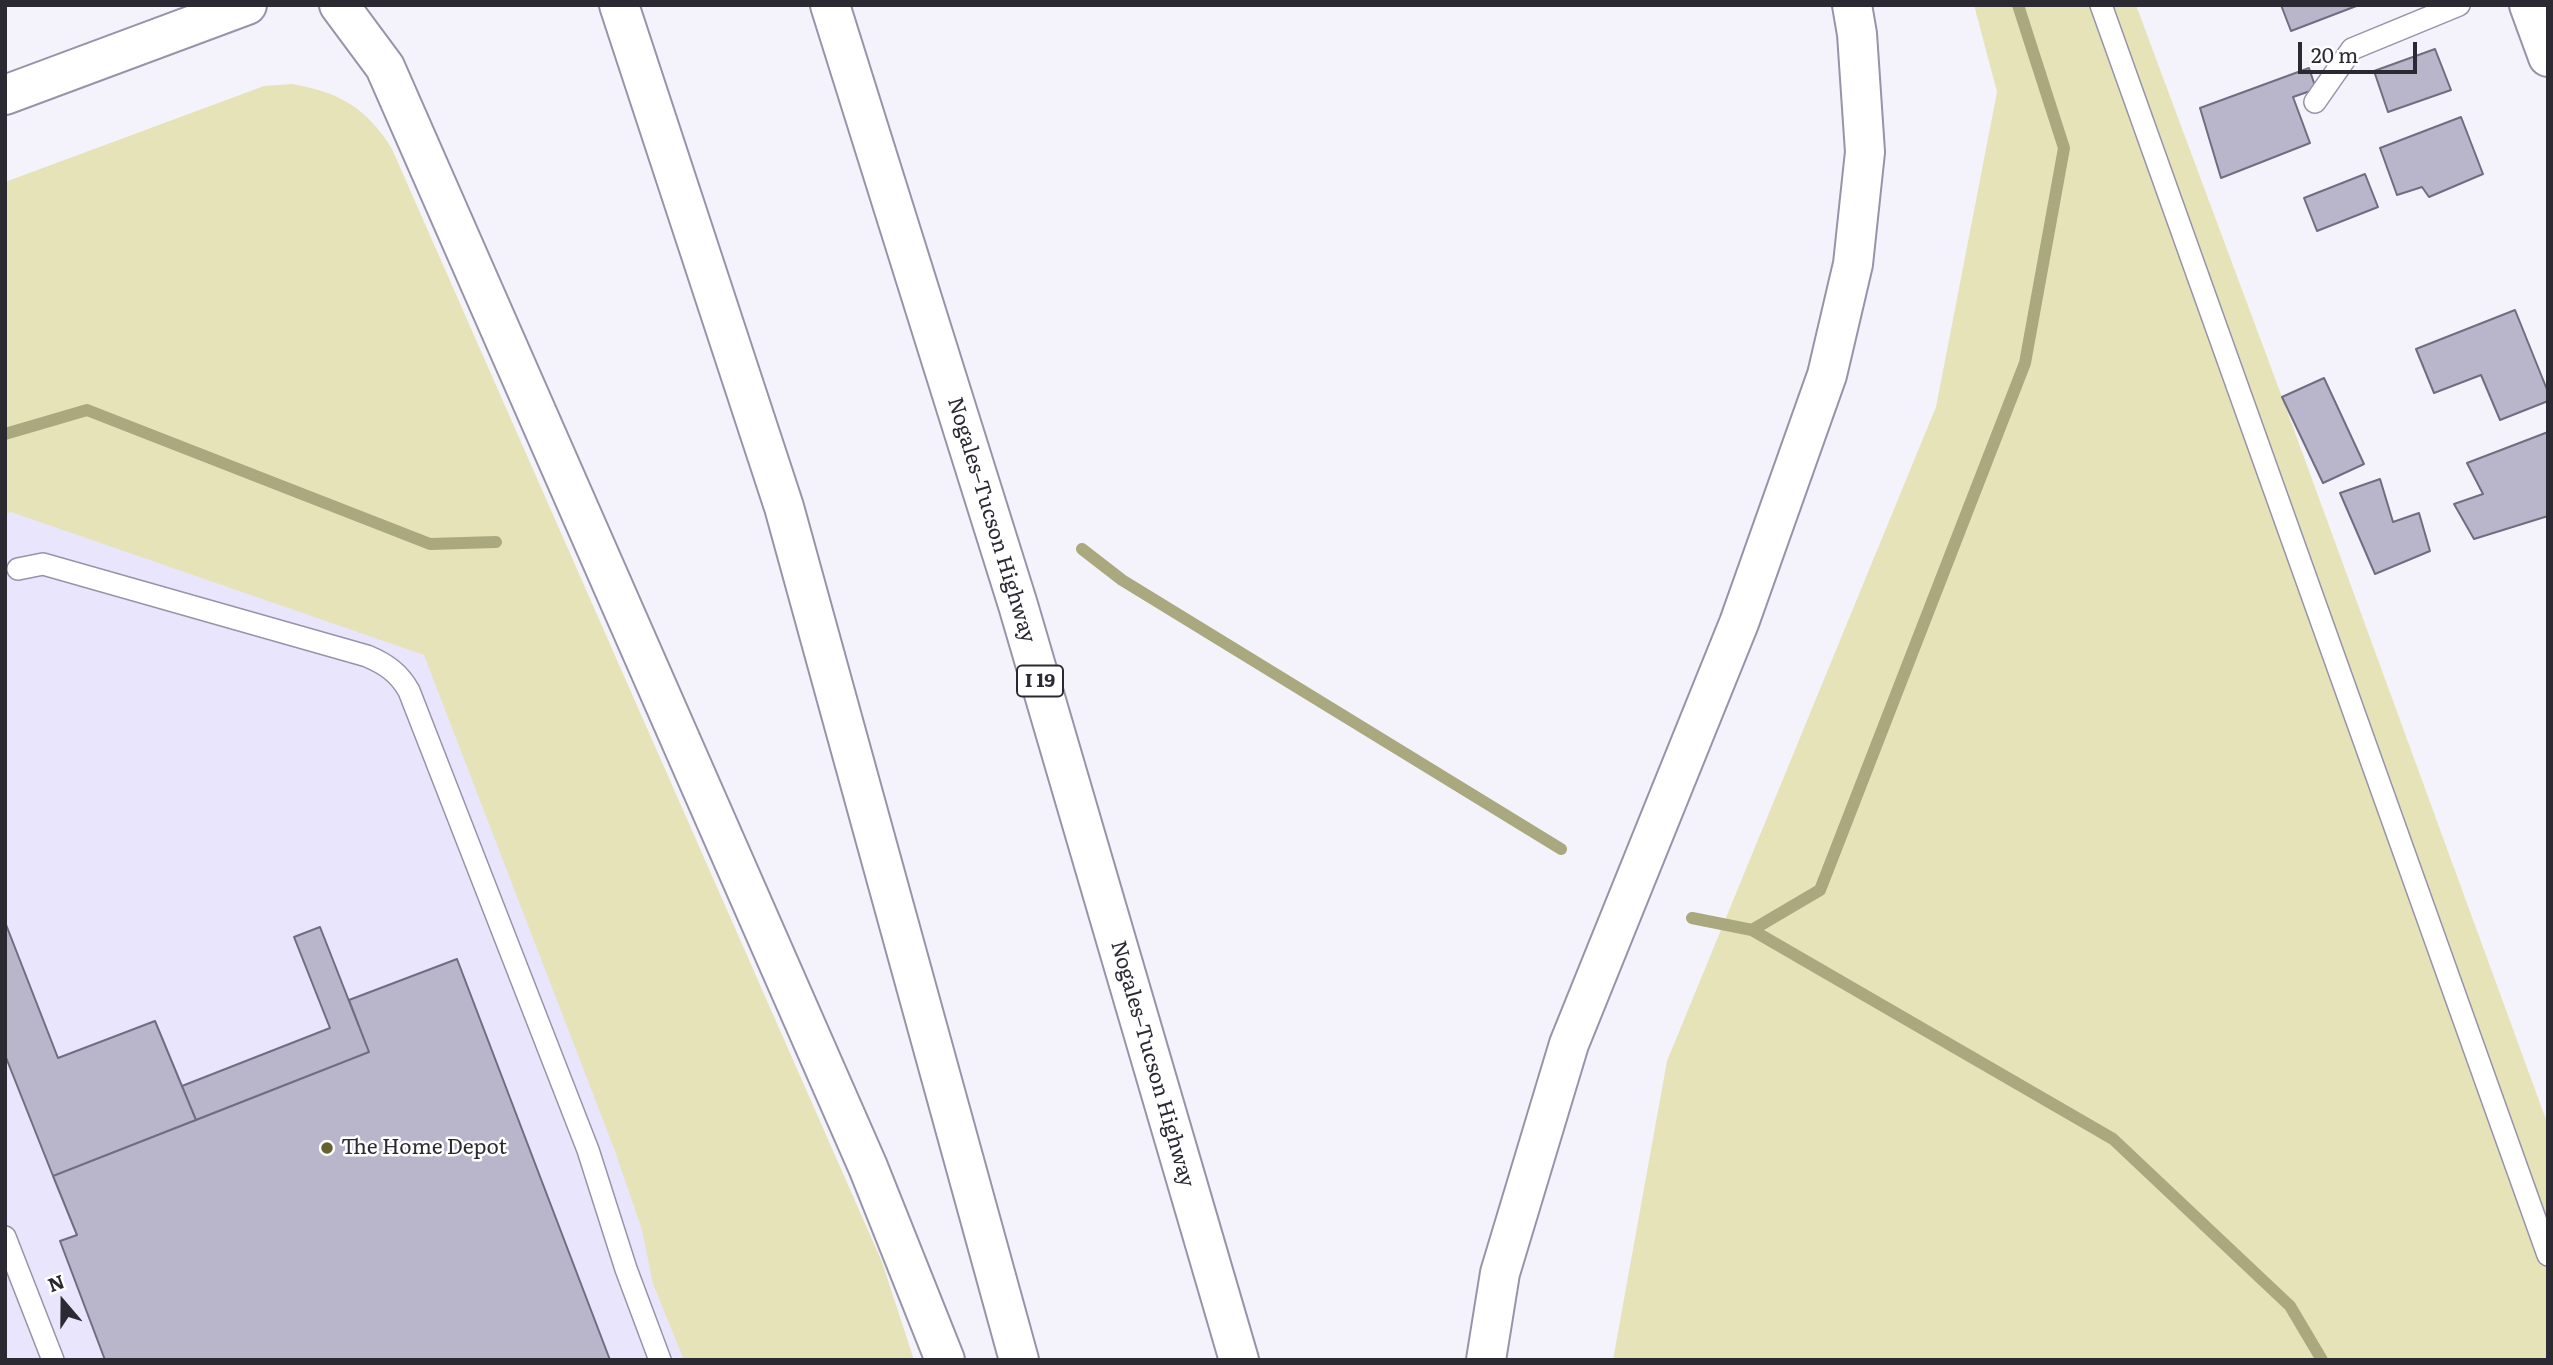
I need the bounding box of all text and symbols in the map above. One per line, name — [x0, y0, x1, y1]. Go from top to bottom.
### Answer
scale bar — [2301, 28, 2420, 72]
text: 20 m — [2311, 38, 2358, 69]
street label: Nogales–Tucson Highway — [942, 394, 1040, 646]
road number: I 19 — [1017, 666, 1063, 696]
street label: Nogales–Tucson Highway — [1105, 938, 1199, 1190]
place label: The Home Depot — [341, 1135, 507, 1161]
marker: The Home Depot — [319, 1140, 335, 1156]
text: N — [44, 1266, 68, 1298]
north arrow — [28, 1267, 98, 1337]

